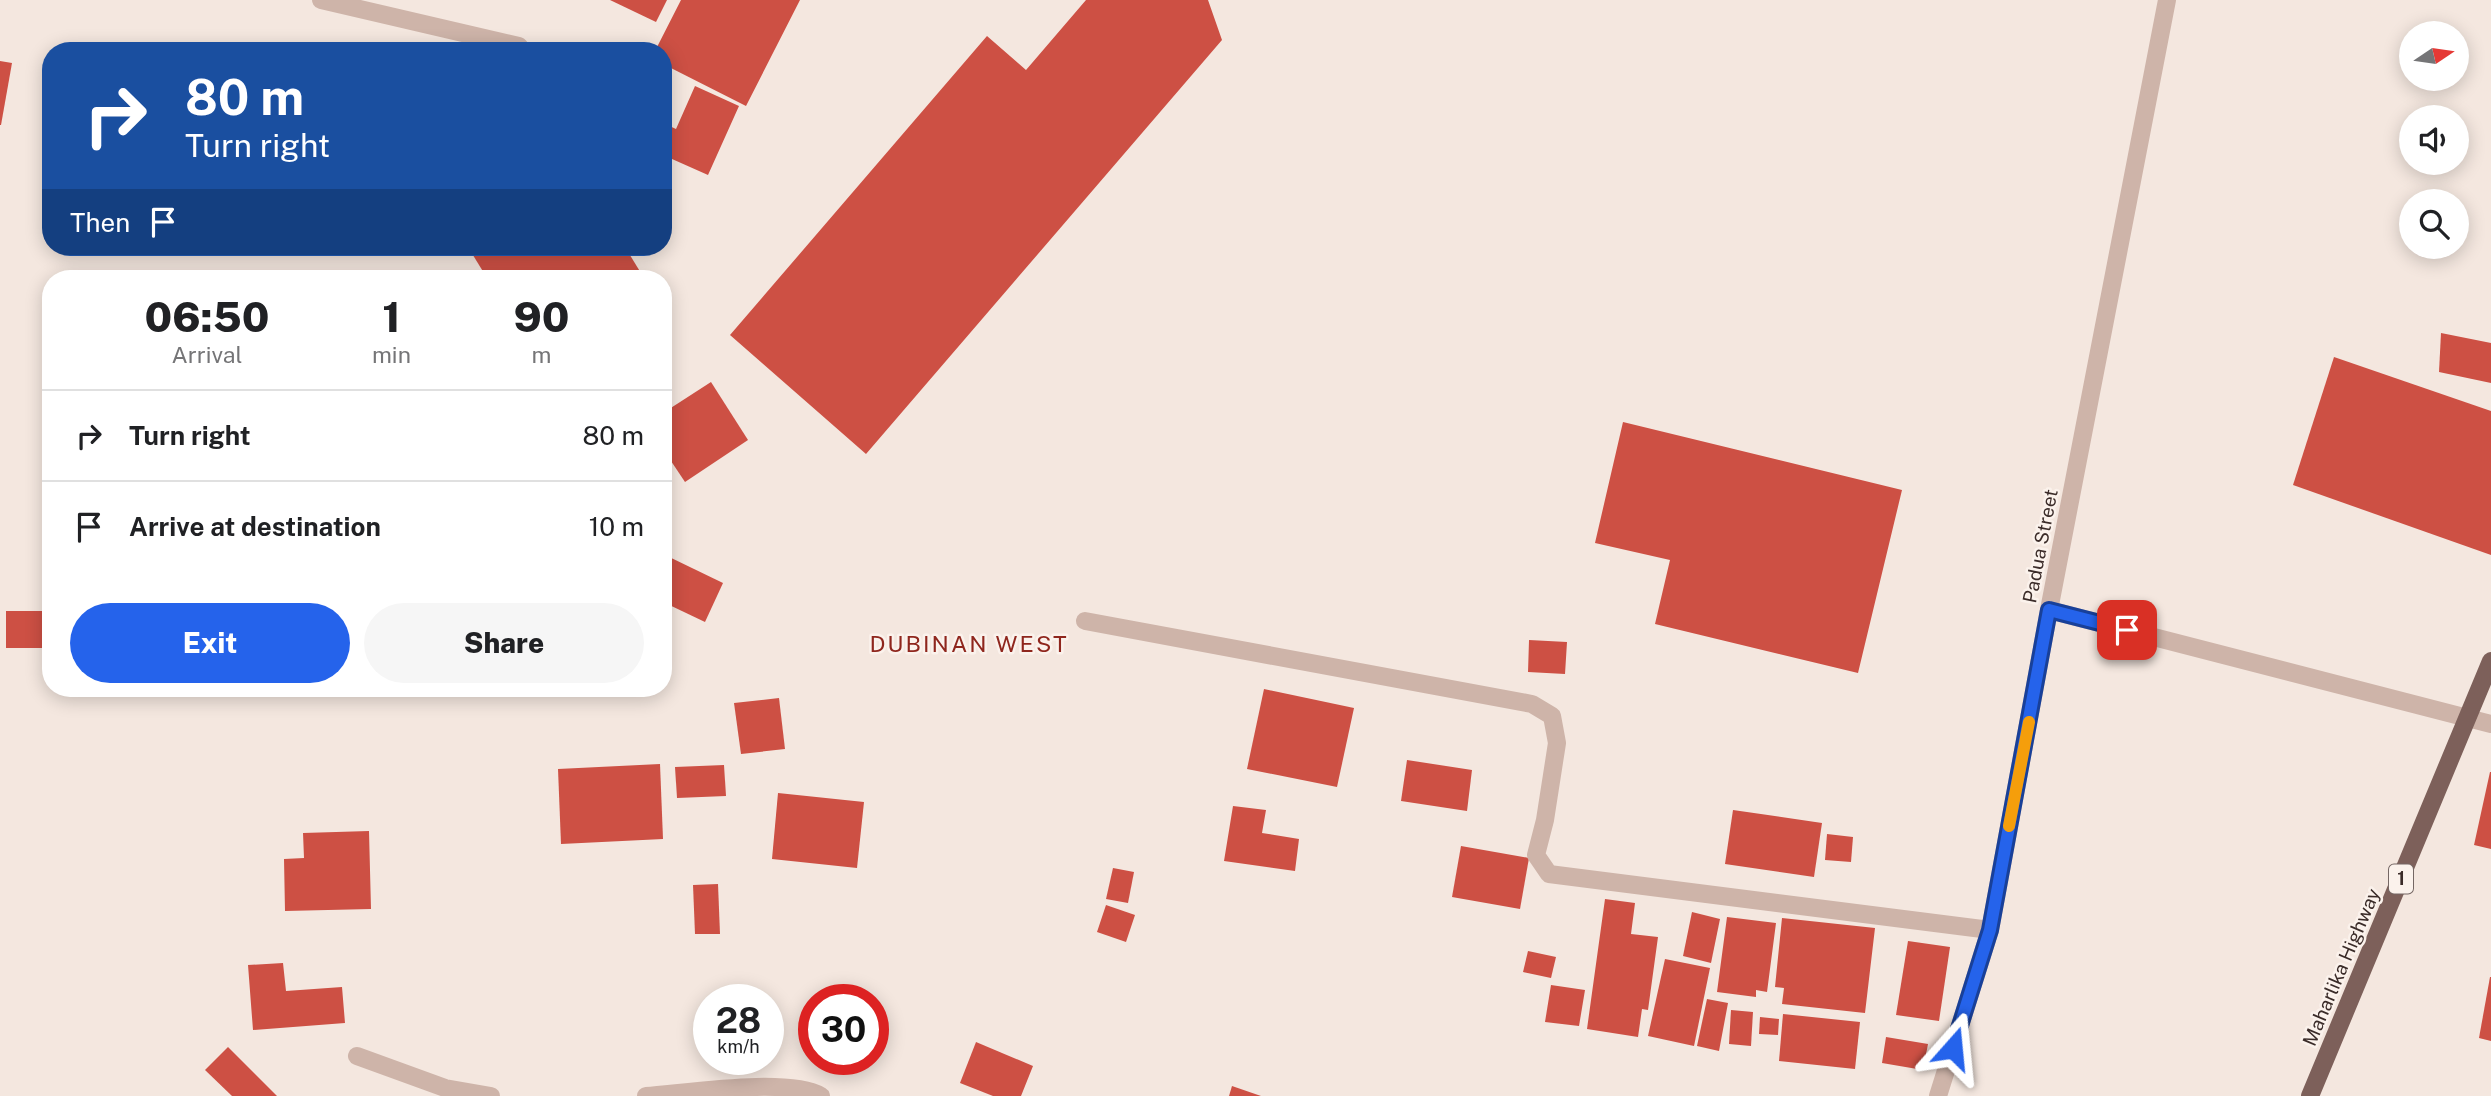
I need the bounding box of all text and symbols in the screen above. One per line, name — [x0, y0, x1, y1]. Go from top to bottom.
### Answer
north arrow — [2399, 21, 2469, 91]
map controls — [2399, 21, 2469, 259]
text: 80 m — [185, 68, 304, 126]
icon: right — [70, 70, 161, 161]
button: sound — [2399, 105, 2469, 175]
text: Turn right — [185, 127, 330, 164]
button: search — [2399, 189, 2469, 259]
icon: arrive — [144, 203, 182, 241]
text: Then — [70, 207, 130, 238]
text: 06:50 — [145, 292, 269, 341]
text: 1 — [382, 292, 401, 341]
text: 90 — [513, 292, 569, 341]
text: Arrival — [171, 341, 243, 368]
text: min — [372, 341, 411, 368]
text: m — [532, 341, 551, 368]
icon: right — [70, 417, 108, 455]
text: Turn right — [129, 420, 251, 451]
text: 80 m — [583, 420, 644, 451]
street label: Padua Street — [2018, 487, 2062, 605]
icon: arrive — [70, 508, 108, 546]
text: Arrive at destination — [129, 511, 381, 542]
text: 10 m — [589, 511, 644, 542]
pin — [2097, 600, 2157, 660]
button: Exit — [70, 603, 350, 683]
button: Share — [364, 603, 644, 683]
icon: arrive — [2108, 611, 2146, 649]
district label: DUBINAN WEST — [869, 630, 1069, 657]
road number: 1 — [2389, 864, 2413, 894]
street label: Maharlika Highway — [2298, 885, 2384, 1049]
speed limit sign: 30 — [798, 984, 889, 1075]
text: 28 — [716, 1000, 761, 1041]
position arrow — [1916, 1011, 1990, 1085]
text: km/h — [717, 1036, 760, 1057]

